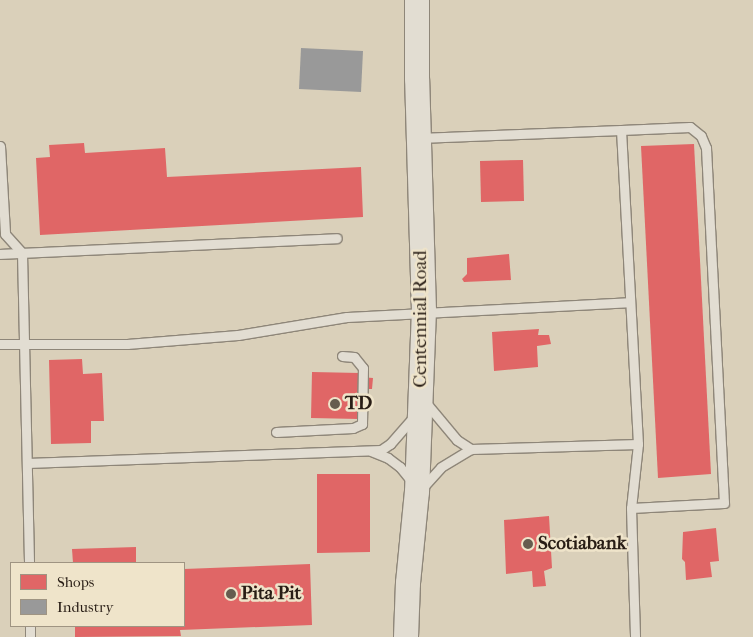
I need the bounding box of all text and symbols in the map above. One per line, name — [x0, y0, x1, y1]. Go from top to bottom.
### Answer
street label: Centennial Road — [410, 250, 432, 388]
place label: TD — [345, 393, 372, 415]
marker: TD — [329, 398, 341, 410]
place label: Scotiabank — [538, 533, 626, 555]
marker: Scotiabank — [522, 538, 534, 550]
legend — [10, 562, 185, 627]
text: Shops — [57, 573, 94, 591]
place label: Pita Pit — [241, 583, 301, 605]
marker: Pita Pit — [225, 588, 237, 600]
text: Industry — [57, 598, 113, 616]

